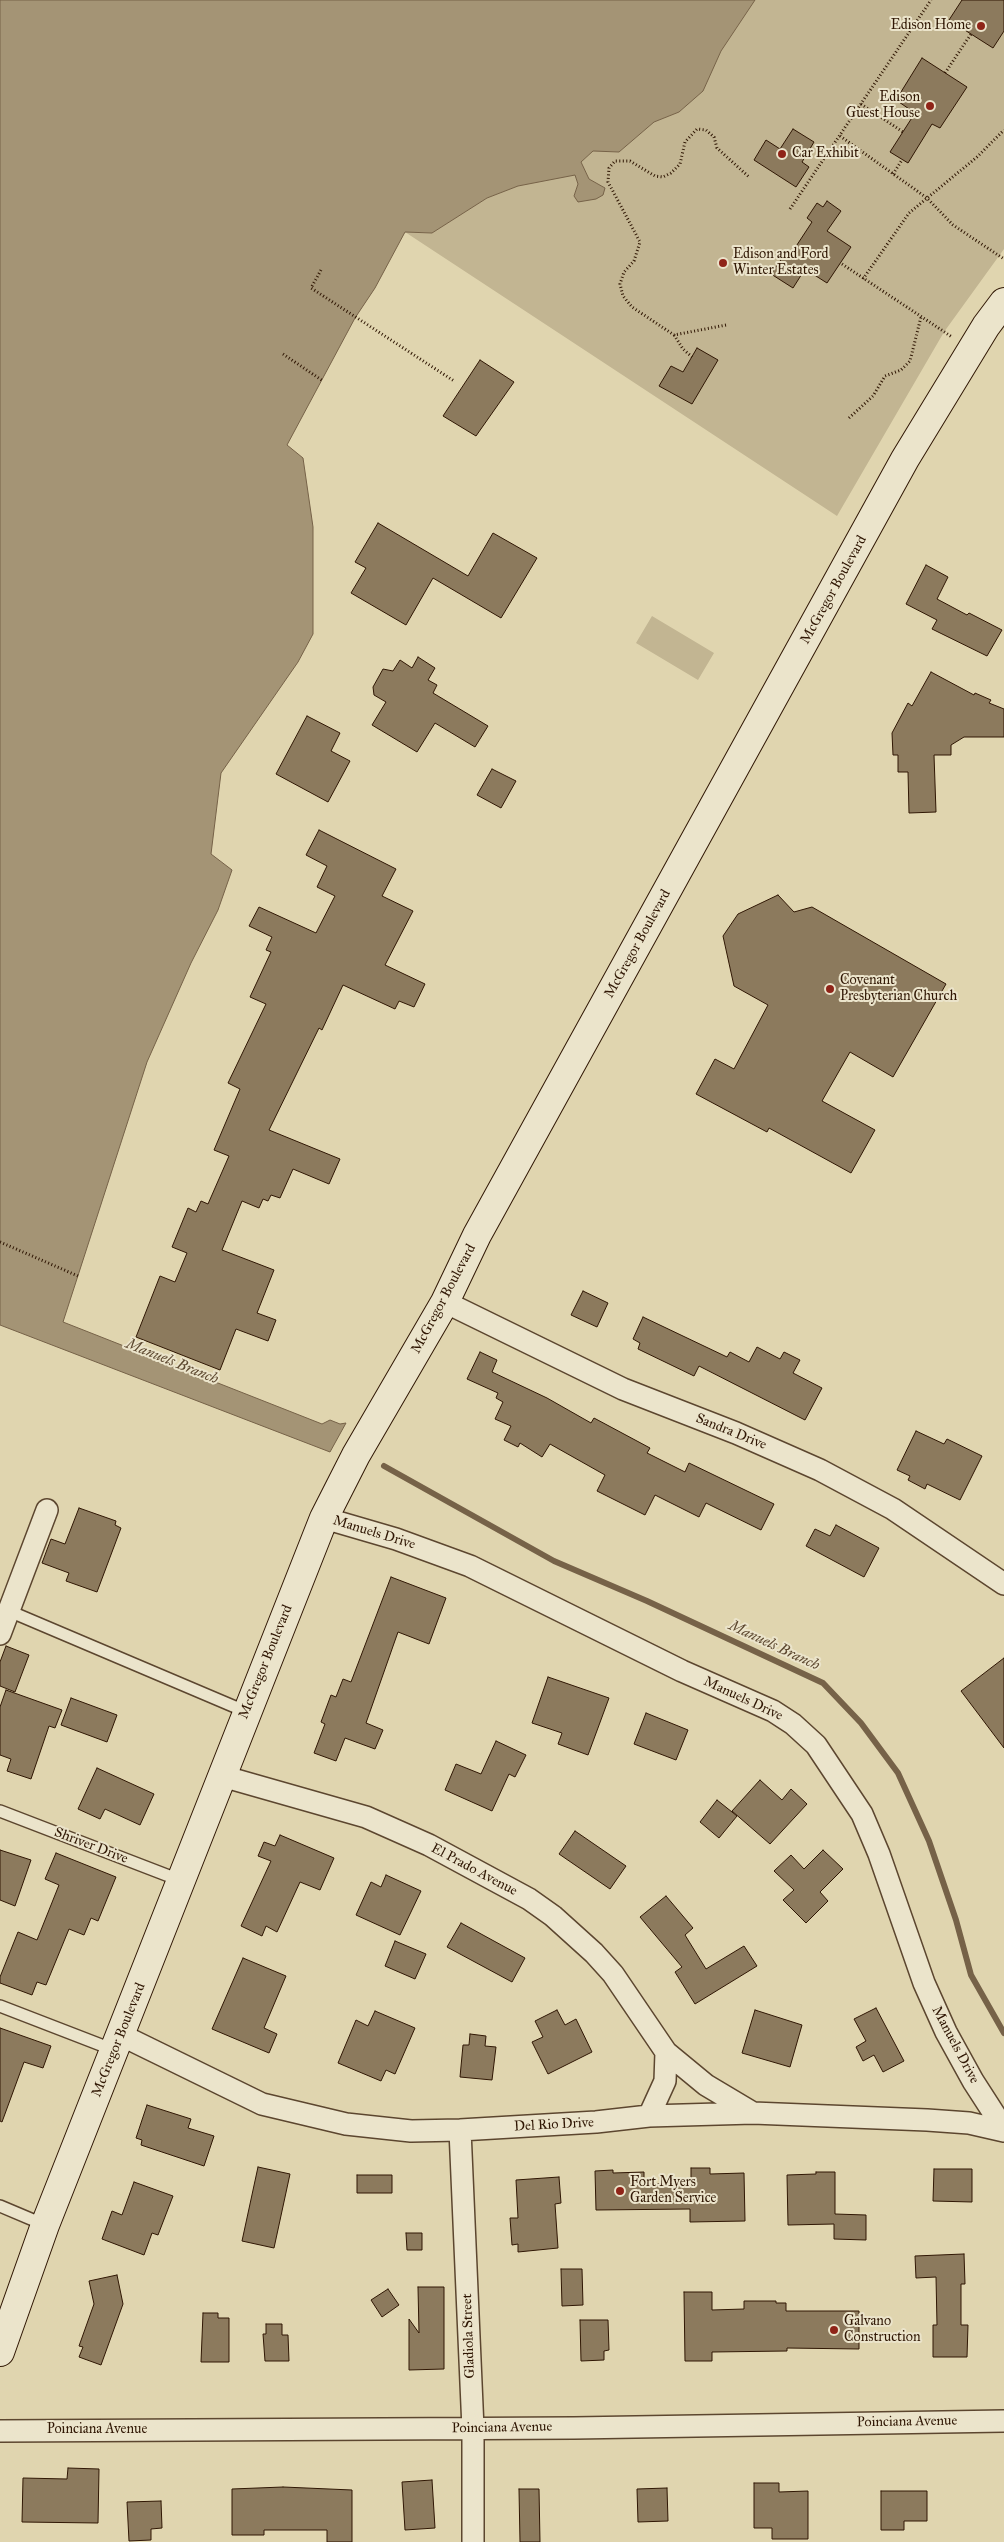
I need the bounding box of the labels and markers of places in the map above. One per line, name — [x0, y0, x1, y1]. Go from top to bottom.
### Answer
place label: Edison Home — [891, 18, 971, 34]
marker: Edison Home — [975, 20, 987, 32]
place label: Edison Guest House — [846, 90, 920, 122]
marker: Edison Guest House — [924, 100, 936, 112]
place label: Car Exhibit — [792, 146, 859, 162]
marker: Car Exhibit — [776, 148, 788, 160]
place label: Edison and Ford Winter Estates — [733, 247, 828, 280]
marker: Edison and Ford Winter Estates — [717, 257, 729, 269]
place label: Covenant Presbyterian Church — [840, 973, 957, 1006]
marker: Covenant Presbyterian Church — [824, 983, 836, 995]
place label: Fort Myers Garden Service — [630, 2175, 716, 2208]
marker: Fort Myers Garden Service — [614, 2185, 626, 2197]
place label: Galvano Construction — [844, 2314, 921, 2346]
marker: Galvano Construction — [828, 2324, 840, 2336]

